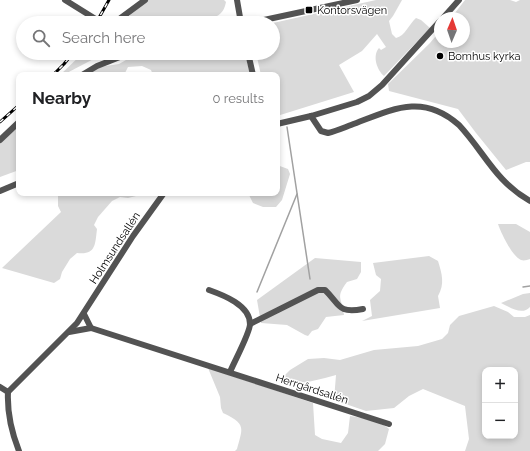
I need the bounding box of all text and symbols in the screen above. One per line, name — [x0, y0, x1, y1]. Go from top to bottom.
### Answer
place label: Kontorsvägen — [317, 4, 387, 17]
marker: Kontorsvägen — [304, 5, 314, 15]
north arrow — [434, 12, 470, 48]
search box — [16, 16, 280, 60]
icon: search — [30, 27, 52, 49]
text: Search here — [62, 29, 145, 47]
place label: Bomhus kyrka — [448, 50, 521, 63]
marker: Bomhus kyrka — [435, 51, 445, 61]
text: Nearby — [32, 88, 91, 108]
text: 0 results — [213, 91, 264, 106]
street label: Holmsundsallén — [87, 210, 143, 286]
map controls — [482, 367, 518, 439]
button: + — [482, 367, 518, 403]
street label: Herrgårdsallén — [274, 371, 350, 407]
button: − — [482, 403, 518, 439]

